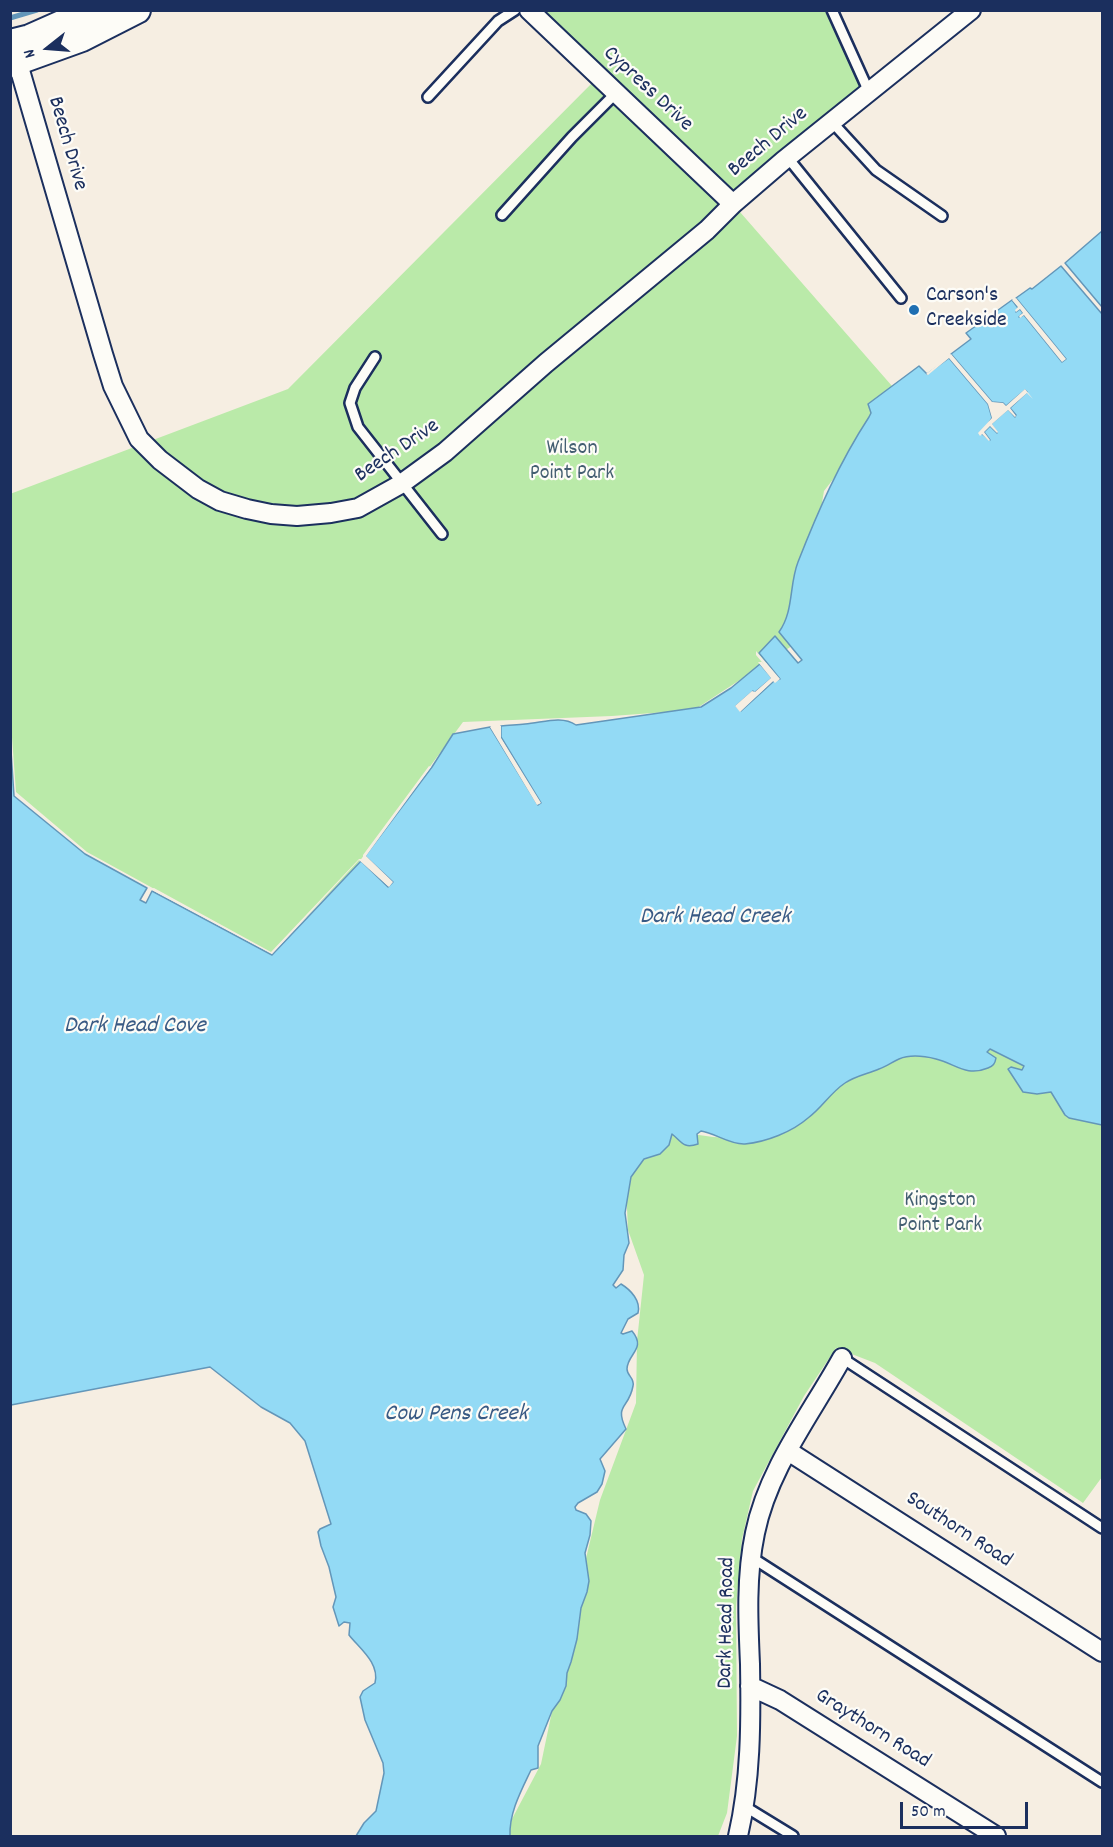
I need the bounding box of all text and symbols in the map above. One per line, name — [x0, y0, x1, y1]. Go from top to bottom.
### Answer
north arrow — [18, 18, 78, 78]
street label: Cypress Drive — [596, 42, 698, 138]
text: N — [18, 46, 42, 61]
street label: Beech Drive — [40, 94, 92, 194]
street label: Beech Drive — [724, 102, 814, 184]
place label: Carson's Creekside — [926, 284, 1007, 336]
marker: Carson's Creekside — [907, 303, 921, 317]
street label: Beech Drive — [351, 414, 445, 490]
park label: Wilson Point Park — [530, 437, 614, 488]
water label: Dark Head Creek — [640, 905, 790, 933]
water label: Dark Head Cove — [64, 1014, 206, 1042]
park label: Kingston Point Park — [898, 1189, 982, 1240]
water label: Cow Pens Creek — [384, 1402, 528, 1430]
street label: Southorn Road — [900, 1487, 1016, 1575]
street label: Dark Head Road — [714, 1557, 742, 1689]
street label: Graythorn Road — [809, 1684, 935, 1776]
scale bar — [903, 1790, 1030, 1828]
text: 50 m — [911, 1800, 946, 1825]

